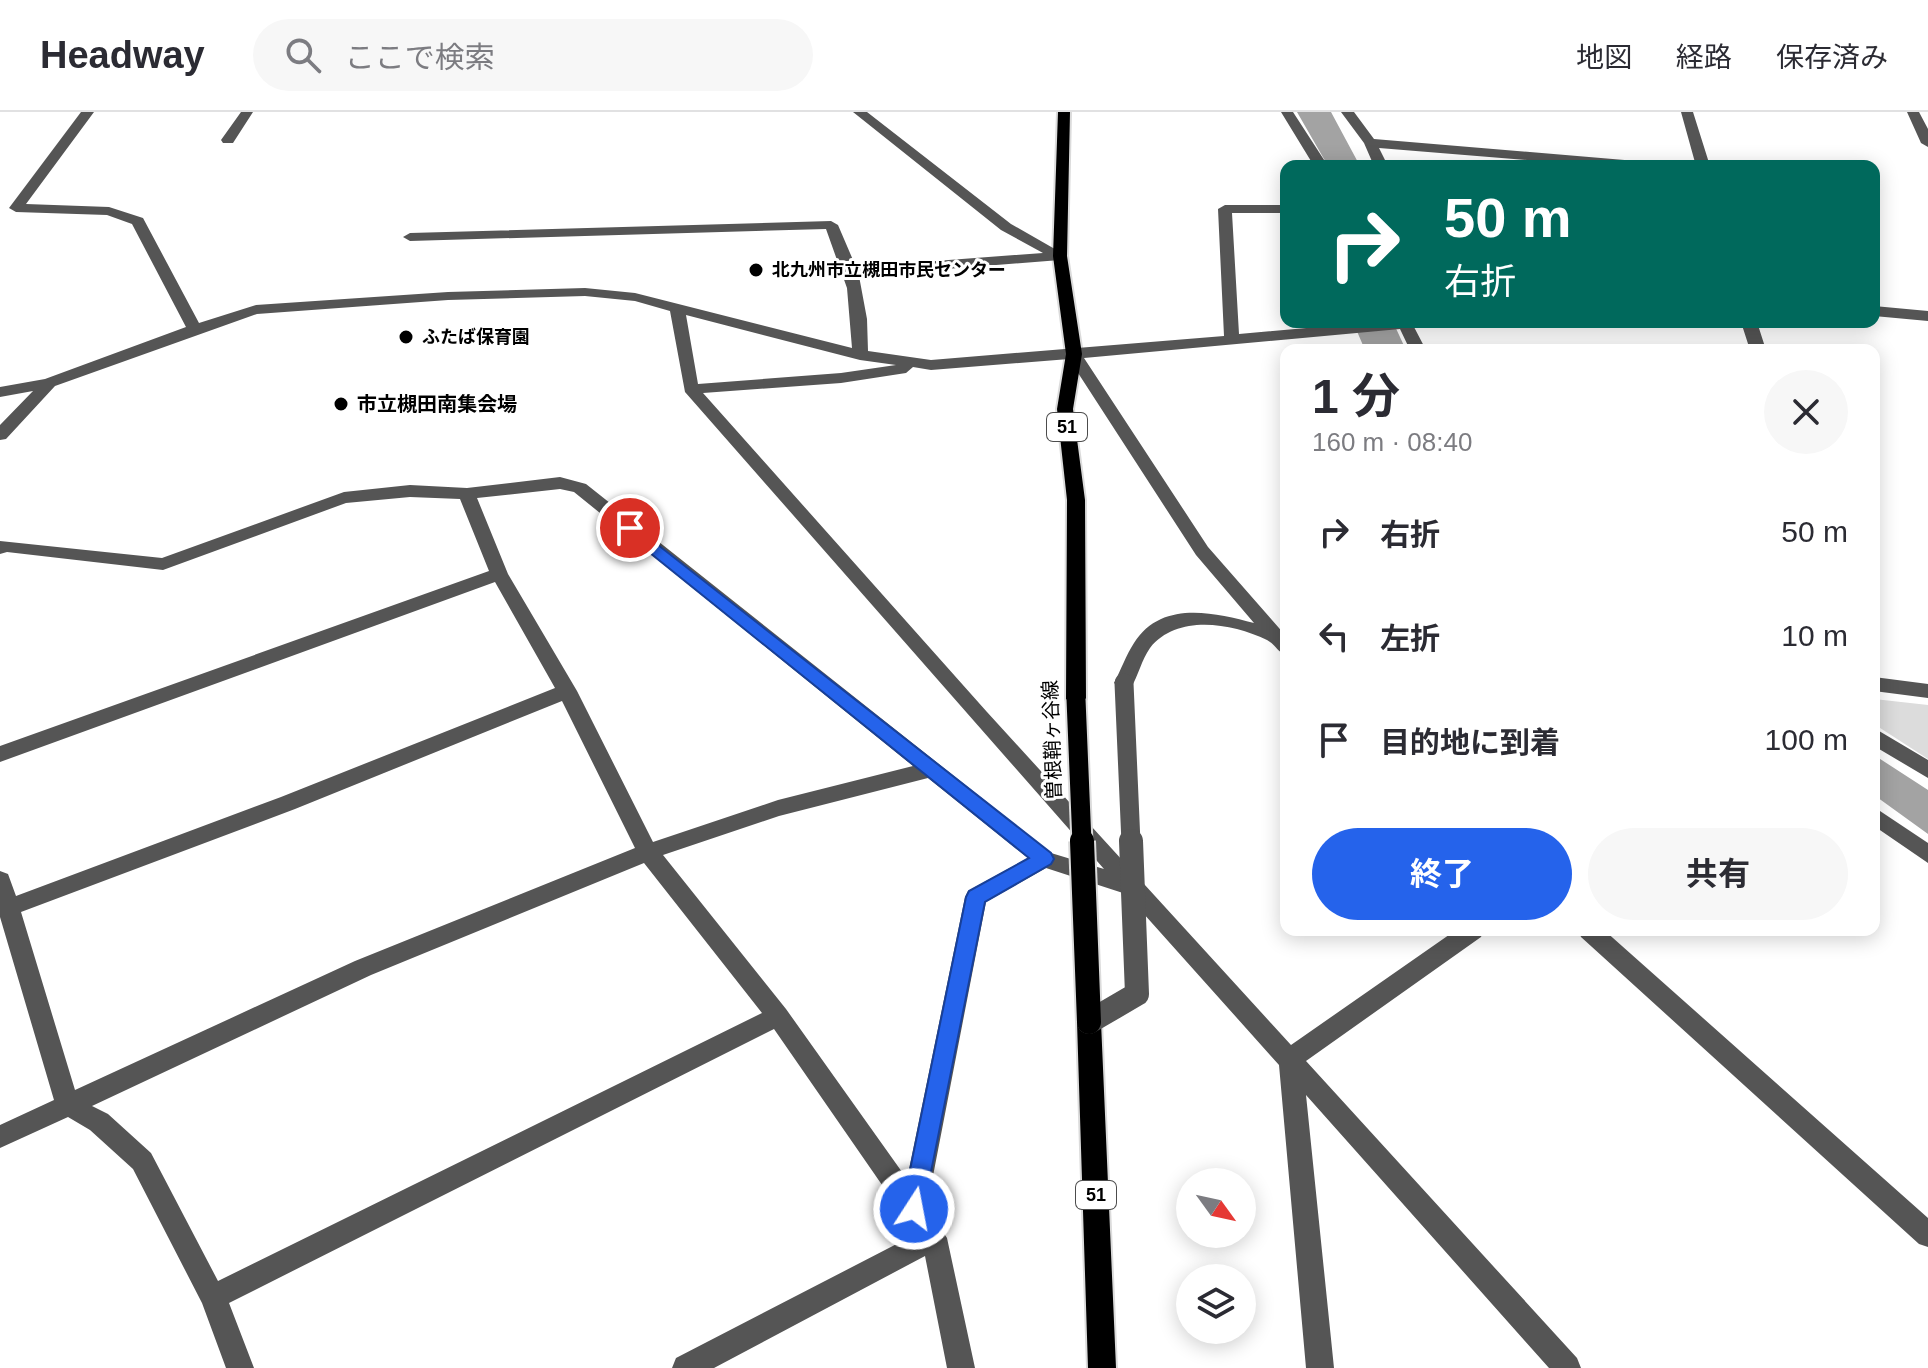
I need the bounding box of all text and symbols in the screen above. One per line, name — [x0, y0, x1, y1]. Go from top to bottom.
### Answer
search box — [253, 19, 813, 91]
icon: search — [281, 33, 325, 77]
text: Headway — [40, 34, 205, 76]
text: ここで検索 — [345, 41, 495, 74]
text: 地図 — [1576, 42, 1632, 73]
text: 経路 — [1676, 42, 1732, 73]
text: 保存済み — [1776, 42, 1888, 73]
text: 50 m — [1444, 186, 1572, 249]
icon: right — [1312, 192, 1416, 296]
place label: 北九州市立槻田市民センター — [772, 260, 1006, 280]
marker: 北九州市立槻田市民センター — [747, 261, 765, 279]
text: 右折 — [1444, 261, 1516, 302]
place label: ふたば保育園 — [422, 327, 530, 347]
marker: ふたば保育園 — [397, 328, 415, 346]
text: 1 分 — [1312, 370, 1400, 423]
button: close — [1764, 370, 1848, 454]
place label: 市立槻田南集会場 — [357, 393, 517, 415]
marker: 市立槻田南集会場 — [332, 395, 350, 413]
road number: 51 — [1047, 413, 1087, 441]
text: 160 m · 08:40 — [1312, 427, 1472, 457]
pin — [596, 494, 664, 562]
icon: arrive — [608, 506, 652, 550]
icon: right — [1312, 510, 1356, 554]
text: 50 m — [1781, 515, 1848, 548]
text: 右折 — [1380, 518, 1440, 551]
icon: left — [1312, 614, 1356, 658]
text: 10 m — [1781, 619, 1848, 652]
text: 左折 — [1380, 622, 1440, 655]
street label: 曽根鞘ヶ谷線 — [1039, 680, 1065, 800]
icon: arrive — [1312, 718, 1356, 762]
text: 100 m — [1765, 723, 1848, 756]
text: 目的地に到着 — [1380, 726, 1560, 759]
button: 終了 — [1312, 828, 1572, 920]
button: 共有 — [1588, 828, 1848, 920]
position arrow — [872, 1167, 956, 1251]
north arrow — [1176, 1168, 1256, 1248]
map controls — [1176, 1168, 1256, 1344]
road number: 51 — [1076, 1181, 1116, 1209]
button: layers — [1176, 1264, 1256, 1344]

